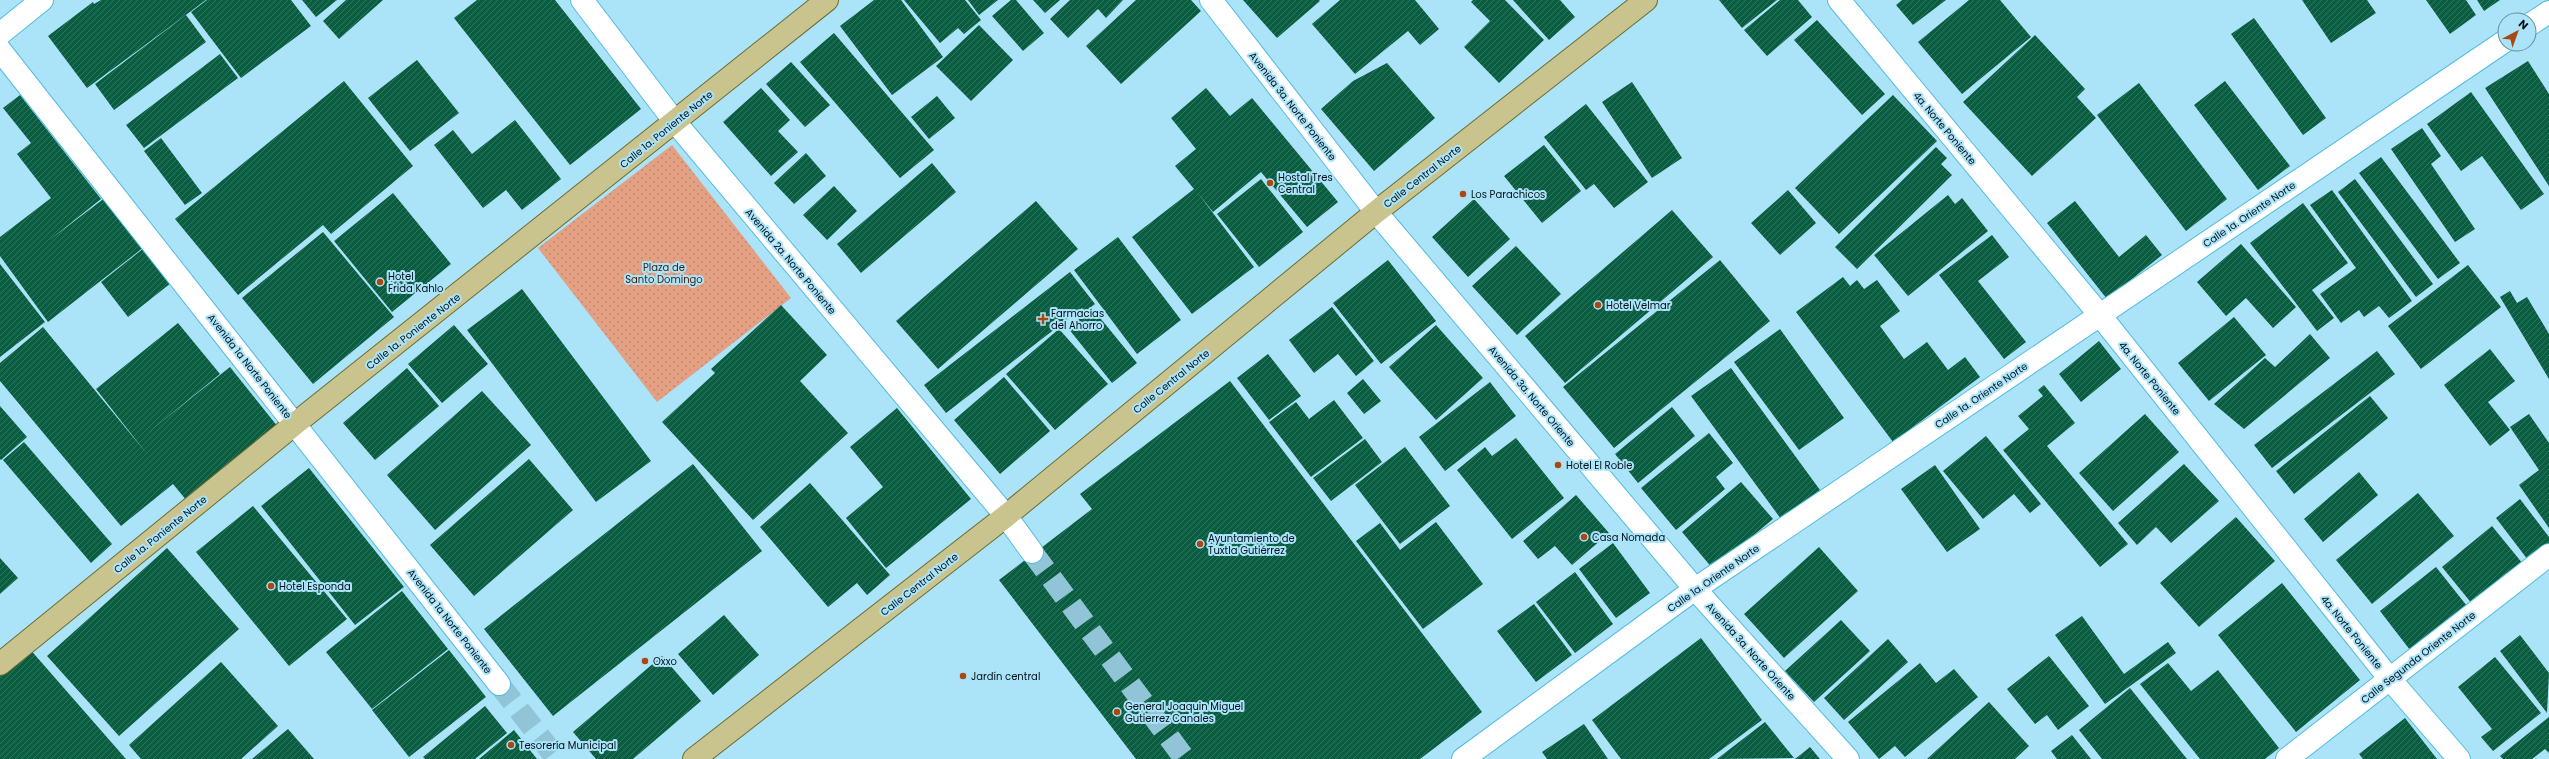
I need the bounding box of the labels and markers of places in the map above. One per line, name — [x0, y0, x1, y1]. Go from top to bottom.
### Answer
place label: Hostal Tres Central — [1278, 170, 1333, 197]
marker: Hostal Tres Central — [1265, 178, 1275, 188]
place label: Los Parachicos — [1471, 187, 1545, 202]
marker: Los Parachicos — [1458, 189, 1468, 199]
place label: Hotel Frida Kahlo — [388, 269, 443, 296]
marker: Hotel Frida Kahlo — [375, 277, 385, 287]
place label: Hotel Velmar — [1606, 298, 1671, 313]
marker: Hotel Velmar — [1593, 300, 1603, 310]
place label: Farmacias del Ahorro — [1051, 306, 1104, 333]
marker: Farmacias del Ahorro — [1038, 314, 1048, 324]
place label: Hotel El Roble — [1566, 458, 1632, 473]
marker: Hotel El Roble — [1553, 460, 1563, 470]
place label: Casa Nomada — [1592, 530, 1665, 545]
place label: Ayuntamiento de Tuxtla Gutiérrez — [1208, 531, 1295, 558]
marker: Casa Nomada — [1579, 532, 1589, 542]
marker: Ayuntamiento de Tuxtla Gutiérrez — [1195, 539, 1205, 549]
place label: Hotel Esponda — [279, 579, 351, 594]
marker: Hotel Esponda — [266, 581, 276, 591]
place label: Oxxo — [653, 654, 677, 669]
marker: Oxxo — [640, 656, 650, 666]
place label: Jardín central — [971, 669, 1040, 684]
marker: Jardín central — [958, 671, 968, 681]
place label: General Joaquin Miguel Gutierrez Canales — [1125, 699, 1243, 726]
marker: General Joaquin Miguel Gutierrez Canales — [1112, 707, 1122, 717]
place label: Tesorería Municipal — [519, 738, 616, 753]
marker: Tesorería Municipal — [506, 740, 516, 750]

